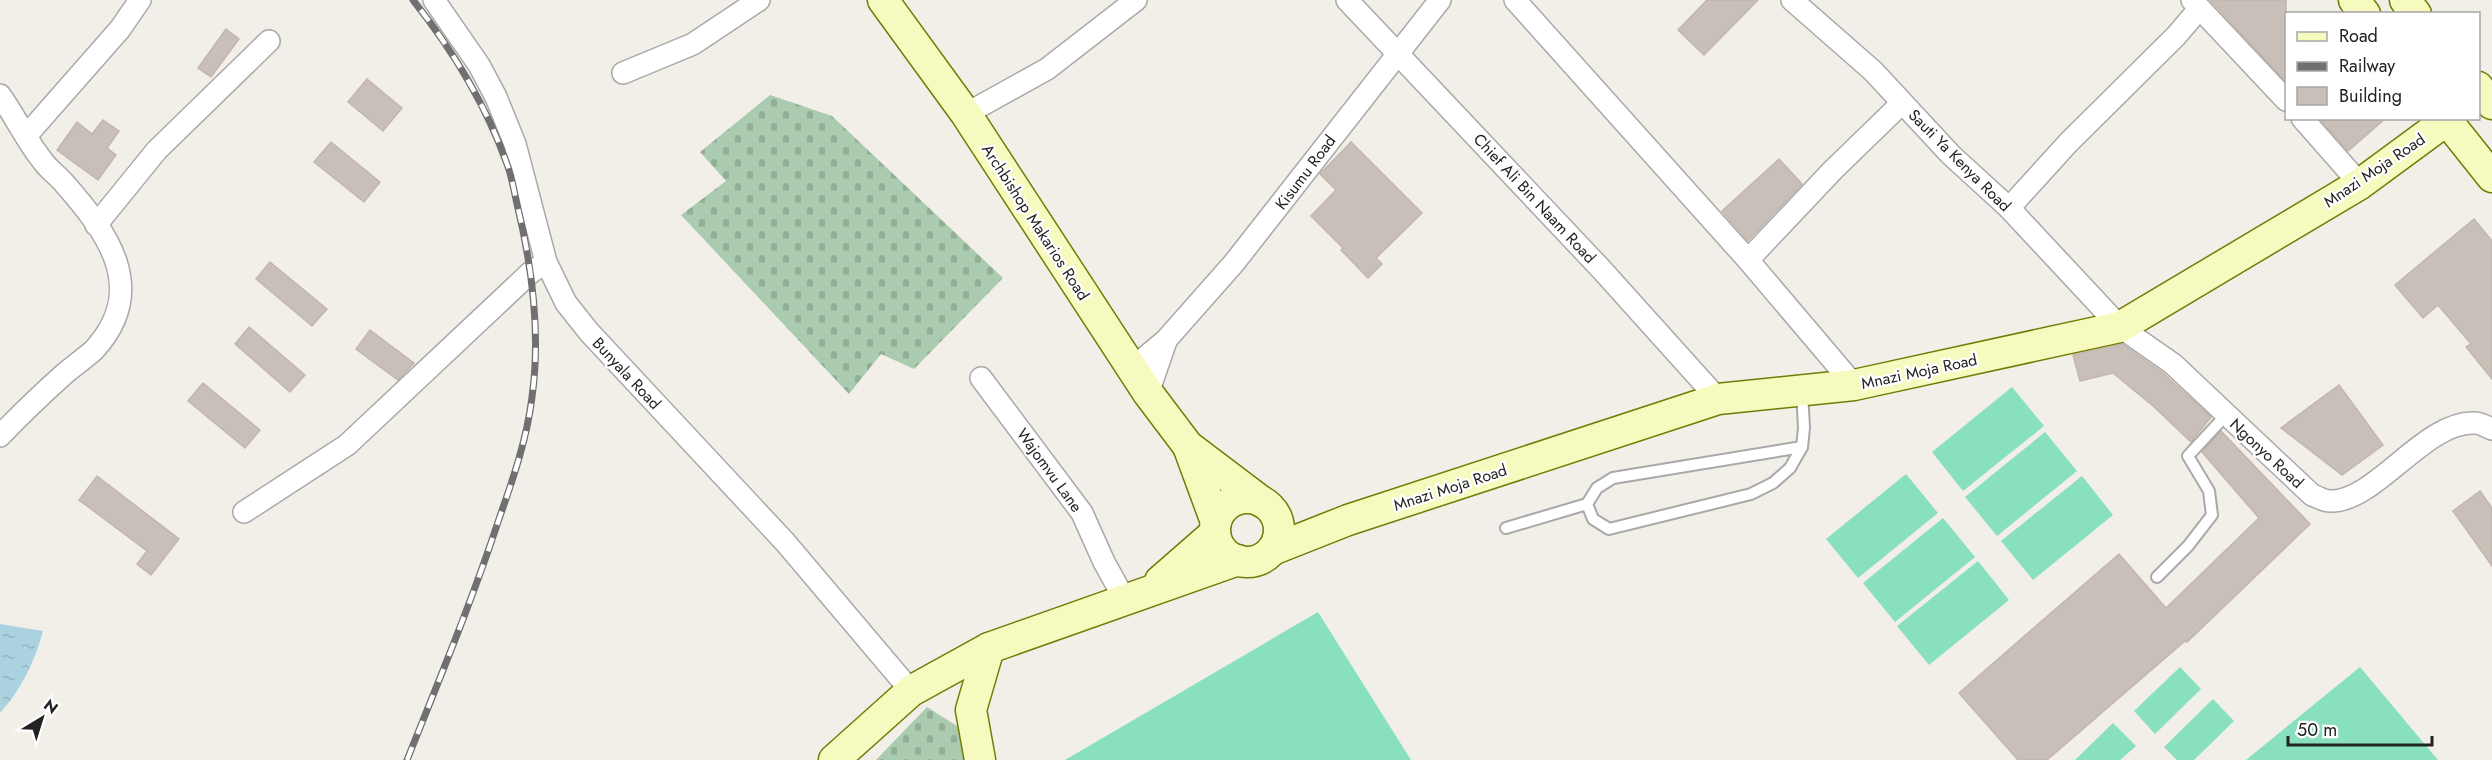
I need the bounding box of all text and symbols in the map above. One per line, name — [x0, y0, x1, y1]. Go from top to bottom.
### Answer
legend — [2285, 12, 2480, 120]
text: Road — [2339, 23, 2378, 49]
text: Railway — [2339, 53, 2395, 79]
text: Building — [2339, 83, 2402, 109]
street label: Sauti Ya Kenya Road — [1903, 104, 2016, 217]
street label: Chief Ali Bin Naam Road — [1468, 128, 1601, 268]
street label: Mnazi Moja Road — [2319, 128, 2430, 213]
street label: Kisumu Road — [1270, 130, 1341, 214]
street label: Archbishop Makarios Road — [976, 140, 1095, 305]
street label: Bunyala Road — [587, 332, 666, 414]
street label: Mnazi Moja Road — [1859, 348, 1979, 395]
street label: Ngonyo Road — [2225, 413, 2309, 494]
street label: Wajomvu Lane — [1011, 424, 1088, 517]
street label: Mnazi Moja Road — [1390, 458, 1510, 517]
north arrow — [12, 688, 72, 748]
text: N — [39, 694, 63, 720]
scale bar — [2288, 709, 2432, 747]
text: 50 m — [2297, 717, 2337, 743]

